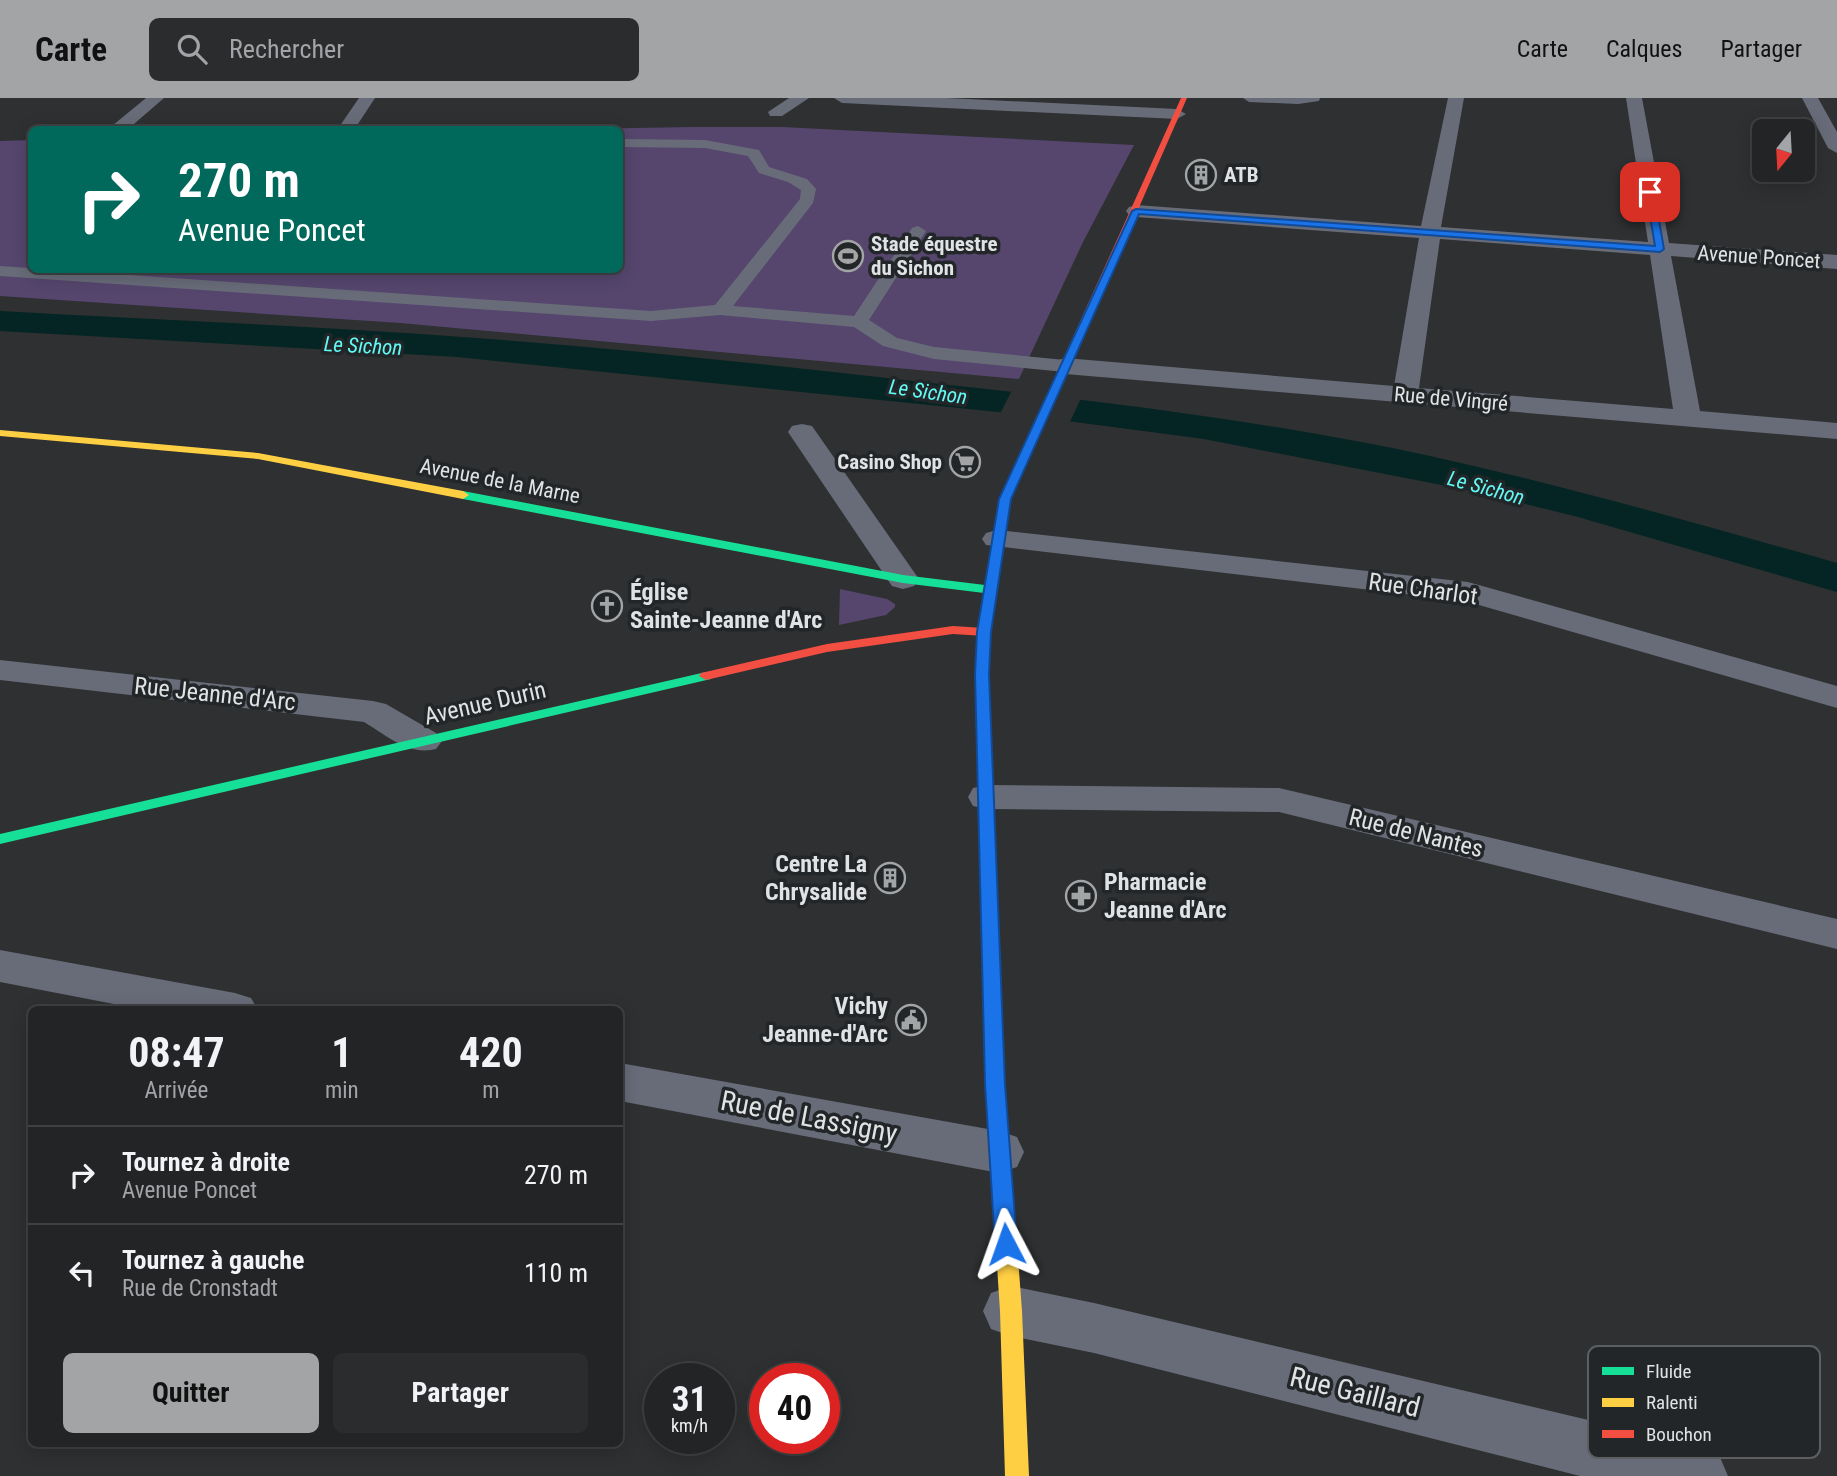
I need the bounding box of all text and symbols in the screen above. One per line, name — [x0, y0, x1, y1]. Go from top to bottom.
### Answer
search box — [149, 18, 639, 81]
text: Carte — [35, 30, 107, 69]
icon: search — [173, 30, 211, 68]
text: Rechercher — [229, 34, 344, 64]
text: Carte — [1517, 35, 1568, 63]
text: Calques — [1606, 35, 1682, 63]
text: Partager — [1720, 35, 1802, 63]
north arrow — [1752, 119, 1815, 182]
map controls — [1752, 119, 1815, 182]
text: 270 m — [178, 152, 300, 209]
icon: right — [63, 154, 154, 245]
building icon: ATB — [1184, 158, 1218, 192]
pin — [1620, 162, 1680, 222]
place label: ATB — [1224, 163, 1258, 187]
icon: arrive — [1631, 173, 1669, 211]
text: Avenue Poncet — [178, 211, 366, 249]
place label: Stade équestre du Sichon — [871, 232, 998, 280]
sports icon: Stade équestre du Sichon — [831, 239, 865, 273]
street label: Avenue Poncet — [1697, 241, 1821, 273]
water label: Le Sichon — [323, 332, 403, 360]
water label: Le Sichon — [887, 375, 969, 409]
street label: Rue de Vingré — [1393, 382, 1509, 416]
supermarket icon: Casino Shop — [948, 445, 982, 479]
place label: Casino Shop — [837, 450, 942, 474]
street label: Avenue de la Marne — [418, 454, 582, 508]
water label: Le Sichon — [1445, 466, 1527, 510]
street label: Rue Charlot — [1367, 567, 1479, 611]
place label: Église Sainte-Jeanne d'Arc — [630, 578, 822, 634]
church icon: Église Sainte-Jeanne d'Arc — [590, 589, 624, 623]
street label: Rue Jeanne d'Arc — [133, 672, 297, 716]
street label: Avenue Durin — [421, 675, 549, 731]
street label: Rue de Nantes — [1346, 803, 1486, 863]
place label: Centre La Chrysalide — [765, 850, 867, 906]
building icon: Centre La Chrysalide — [873, 861, 907, 895]
place label: Pharmacie Jeanne d'Arc — [1104, 868, 1227, 924]
pharmacy icon: Pharmacie Jeanne d'Arc — [1064, 879, 1098, 913]
place label: Vichy Jeanne-d'Arc — [762, 992, 888, 1048]
public building icon: Vichy Jeanne-d'Arc — [894, 1003, 928, 1037]
text: 08:47 — [128, 1028, 225, 1077]
text: 1 — [331, 1028, 352, 1077]
text: 420 — [459, 1028, 523, 1077]
text: Arrivée — [145, 1077, 208, 1104]
text: min — [325, 1077, 359, 1104]
text: m — [482, 1077, 499, 1104]
street label: Rue de Lassigny — [718, 1084, 900, 1150]
text: Tournez à droite — [122, 1147, 290, 1177]
icon: right — [63, 1156, 101, 1194]
text: 270 m — [524, 1160, 588, 1190]
text: Avenue Poncet — [122, 1177, 257, 1204]
position arrow — [969, 1207, 1043, 1281]
text: Tournez à gauche — [122, 1245, 304, 1275]
icon: left — [63, 1254, 101, 1292]
text: 110 m — [524, 1258, 588, 1288]
text: Rue de Cronstadt — [122, 1275, 278, 1302]
legend — [1588, 1346, 1820, 1458]
button: Quitter — [63, 1353, 319, 1433]
button: Partager — [333, 1353, 588, 1433]
street label: Rue Gaillard — [1287, 1360, 1423, 1424]
text: Fluide — [1646, 1360, 1691, 1383]
speed limit sign: 40 — [749, 1363, 840, 1454]
text: 31 — [672, 1379, 707, 1420]
text: Ralenti — [1646, 1391, 1698, 1414]
text: km/h — [671, 1415, 708, 1436]
text: Bouchon — [1646, 1423, 1712, 1446]

